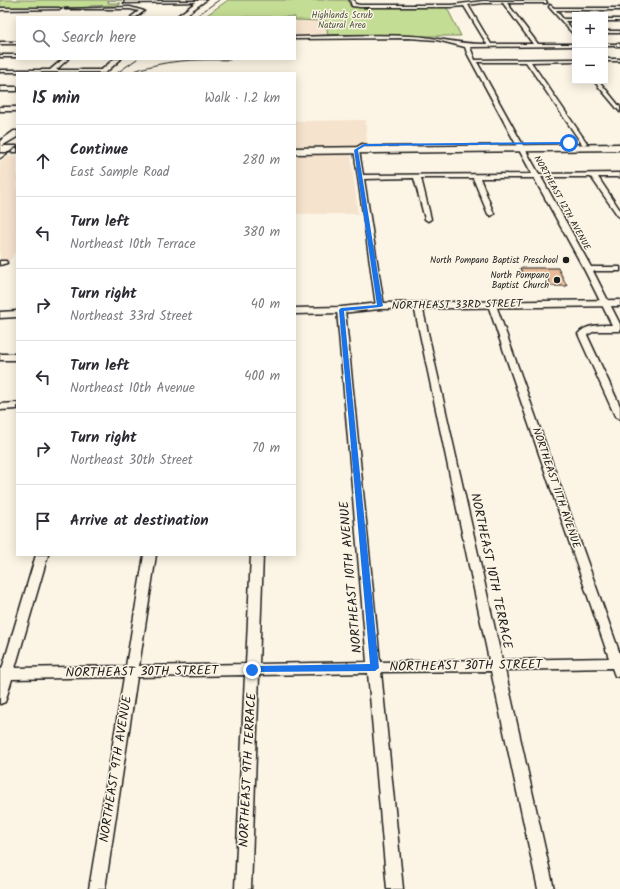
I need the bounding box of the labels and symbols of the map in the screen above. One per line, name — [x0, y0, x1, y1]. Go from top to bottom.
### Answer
park label: Highlands Scrub Natural Area — [311, 8, 373, 33]
route start — [560, 134, 578, 152]
street label: NORTHEAST 12TH AVENUE — [530, 153, 595, 254]
place label: North Pompano Baptist Preschool — [430, 253, 559, 268]
marker: North Pompano Baptist Preschool — [561, 255, 571, 265]
place label: North Pompano Baptist Church — [490, 268, 549, 293]
marker: North Pompano Baptist Church — [552, 275, 562, 285]
street label: NORTHEAST 33RD STREET — [392, 295, 524, 315]
street label: NORTHEAST 11TH AVENUE — [527, 425, 585, 552]
street label: NORTHEAST 10TH TERRACE — [464, 491, 518, 651]
street label: NORTHEAST 10TH AVENUE — [334, 500, 368, 654]
street label: NORTHEAST 30TH STREET — [389, 654, 544, 678]
street label: NORTHEAST 30TH STREET — [65, 660, 220, 684]
route end — [243, 661, 261, 679]
street label: NORTHEAST 9TH TERRACE — [233, 692, 263, 848]
street label: NORTHEAST 9TH AVENUE — [94, 694, 138, 844]

